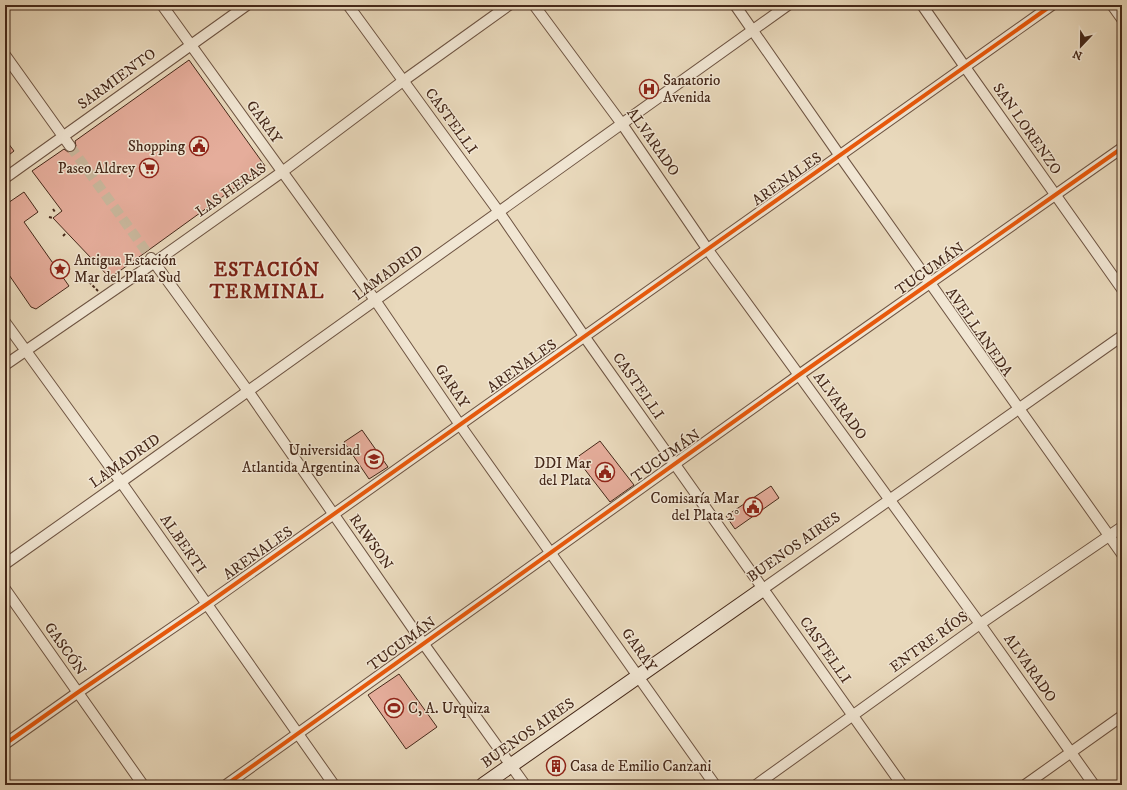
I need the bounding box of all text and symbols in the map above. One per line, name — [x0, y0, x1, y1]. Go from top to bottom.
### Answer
north arrow — [1061, 26, 1101, 66]
street label: SARMIENTO — [74, 44, 160, 114]
text: N — [1071, 46, 1084, 63]
place label: Sanatorio Avenida — [663, 71, 720, 107]
hospital icon: Sanatorio Avenida — [638, 78, 660, 100]
street label: SAN LORENZO — [988, 80, 1066, 178]
street label: CASTELLI — [421, 84, 481, 158]
street label: GARAY — [242, 97, 286, 148]
street label: ALVARADO — [622, 104, 684, 180]
public building icon: Shopping — [188, 135, 210, 157]
place label: Shopping — [128, 137, 186, 156]
street label: ARENALES — [748, 148, 826, 210]
supermarket icon: Paseo Aldrey — [138, 157, 160, 179]
place label: Paseo Aldrey — [58, 159, 136, 178]
street label: LAS HERAS — [192, 159, 270, 221]
street label: TUCUMÁN — [891, 237, 968, 300]
street label: LAMADRID — [349, 241, 427, 305]
place label: Antigua Estación Mar del Plata Sud — [74, 251, 181, 287]
district label: ESTACIÓN TERMINAL — [209, 257, 324, 304]
place icon: Antigua Estación Mar del Plata Sud — [49, 258, 71, 280]
street label: AVELLANEDA — [941, 284, 1017, 380]
street label: ARENALES — [483, 335, 561, 397]
street label: CASTELLI — [608, 349, 668, 423]
street label: GARAY — [430, 360, 474, 412]
street label: ALVARADO — [809, 368, 871, 444]
street label: TUCUMÁN — [627, 424, 704, 487]
street label: LAMADRID — [86, 430, 164, 492]
place label: Universidad Atlantida Argentina — [242, 441, 361, 477]
school or university icon: Universidad Atlantida Argentina — [363, 448, 385, 470]
place label: DDI Mar del Plata — [534, 454, 592, 490]
public building icon: DDI Mar del Plata — [594, 461, 616, 483]
place label: Comisaría Mar del Plata 2° — [651, 489, 739, 525]
public building icon: Comisaría Mar del Plata 2° — [742, 496, 764, 518]
street label: BUENOS AIRES — [744, 508, 844, 586]
street label: ALBERTI — [156, 511, 210, 577]
street label: RAWSON — [345, 511, 397, 573]
street label: ARENALES — [219, 522, 297, 584]
street label: ENTRE RÍOS — [885, 606, 972, 677]
street label: TUCUMÁN — [363, 612, 440, 675]
street label: CASTELLI — [795, 613, 855, 687]
street label: GASCÓN — [40, 619, 90, 679]
street label: GARAY — [617, 625, 661, 676]
street label: ALVARADO — [999, 630, 1061, 706]
street label: BUENOS AIRES — [478, 694, 578, 772]
sports icon: C, A. Urquiza — [383, 697, 405, 719]
place label: C, A. Urquiza — [408, 699, 491, 718]
building icon: Casa de Emilio Canzani — [545, 755, 567, 777]
place label: Casa de Emilio Canzani — [570, 757, 711, 776]

